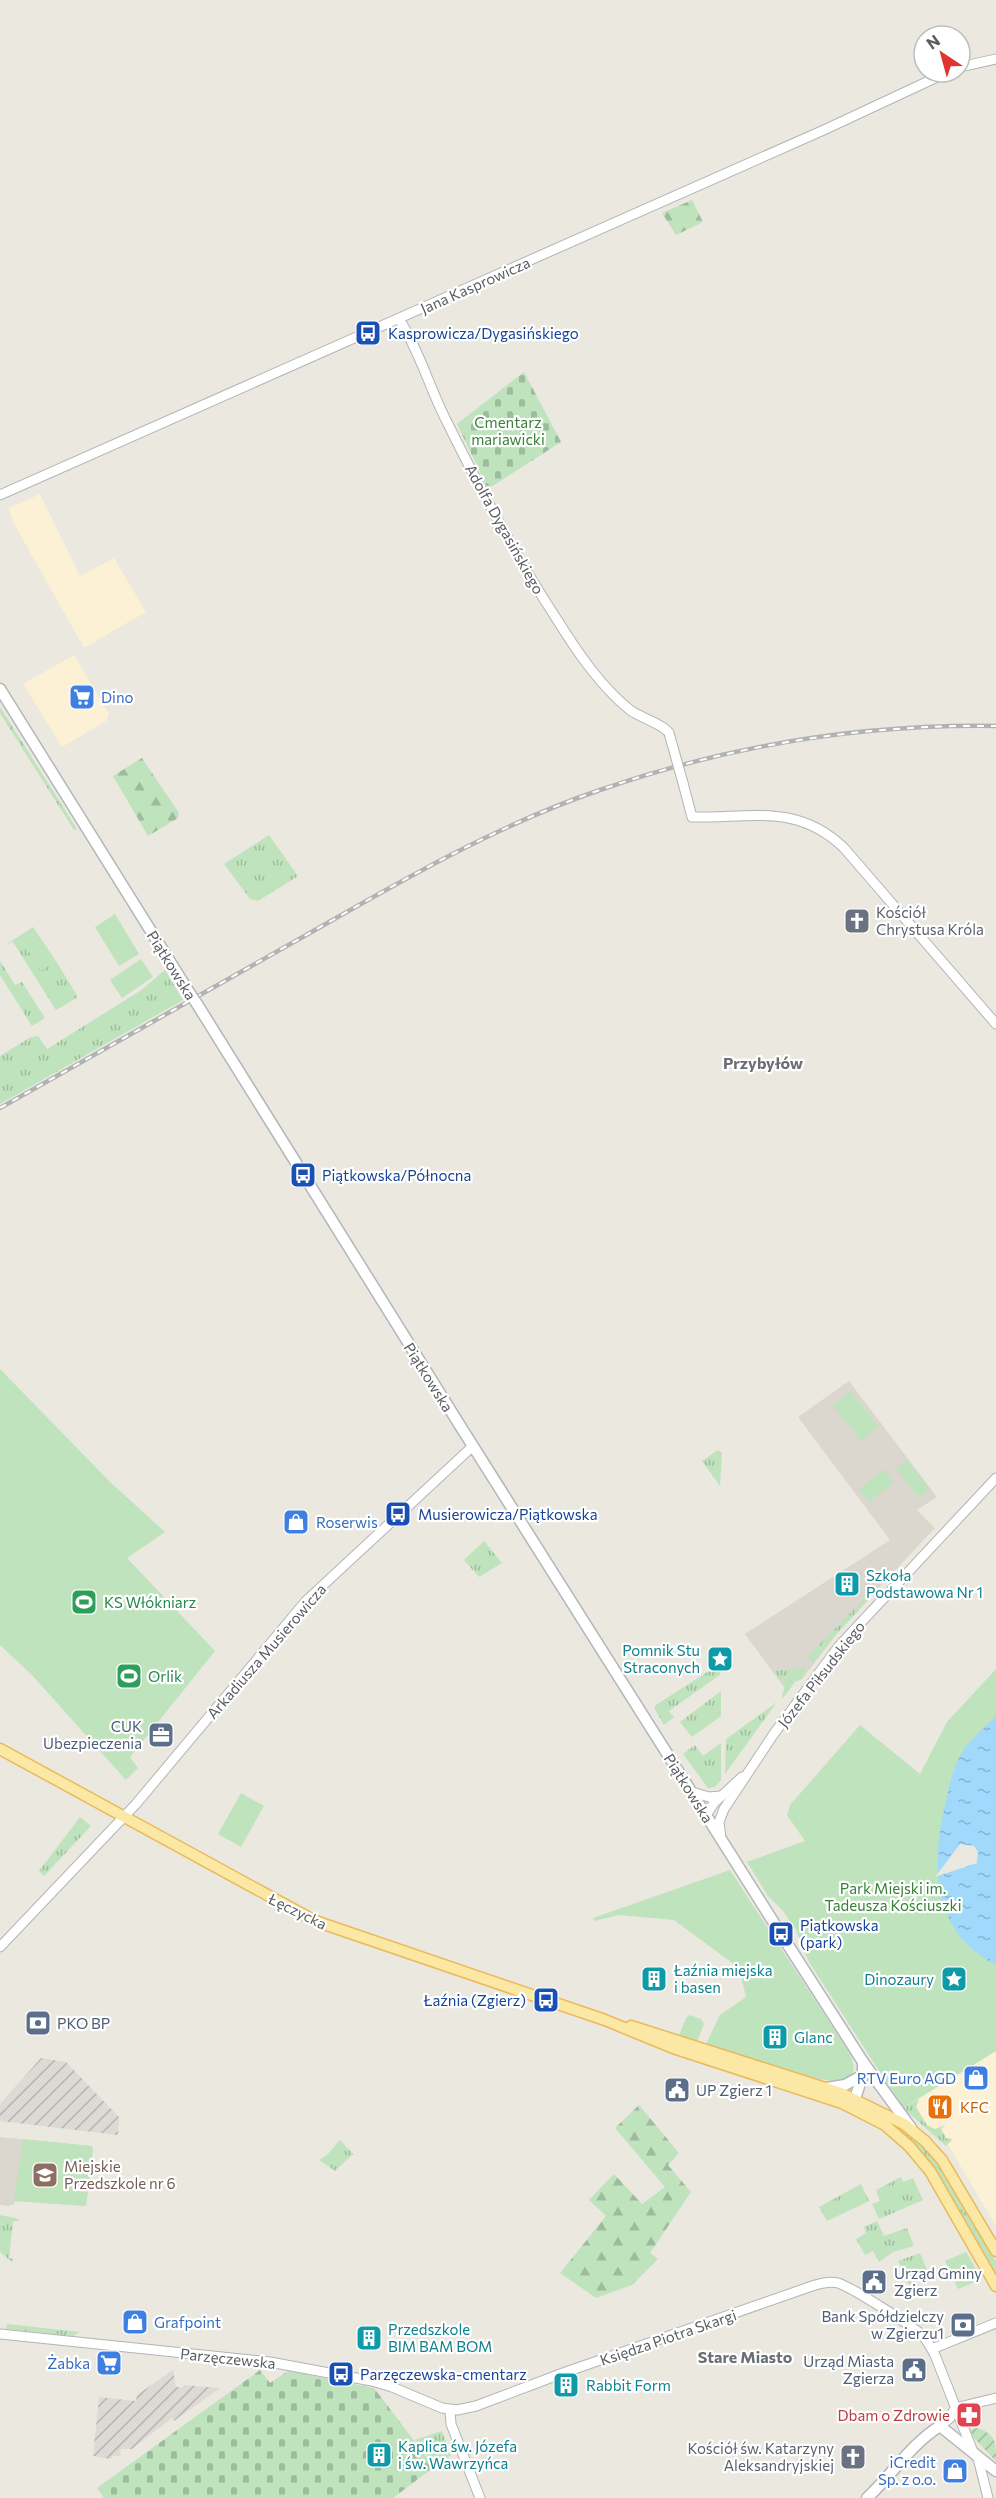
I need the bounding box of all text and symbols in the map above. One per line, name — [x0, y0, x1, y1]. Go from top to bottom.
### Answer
north arrow — [912, 24, 972, 84]
text: N — [922, 30, 943, 53]
street label: Jana Kasprowicza — [417, 253, 533, 317]
bus stop icon: Kasprowicza/Dygasińskiego — [353, 318, 383, 348]
place label: Kasprowicza/Dygasińskiego — [388, 324, 579, 342]
park label: Cmentarz mariawicki — [471, 413, 545, 448]
street label: Adolfa Dygasińskiego — [462, 461, 548, 597]
supermarket icon: Dino — [67, 682, 97, 712]
place label: Dino — [101, 688, 133, 706]
place label: Kościół Chrystusa Króla — [876, 903, 984, 938]
church icon: Kościół Chrystusa Króla — [842, 906, 872, 936]
street label: Piątkowska — [144, 927, 200, 1003]
district label: Przybyłów — [723, 1053, 804, 1072]
bus stop icon: Piątkowska/Północna — [288, 1160, 318, 1190]
place label: Piątkowska/Północna — [322, 1166, 471, 1184]
street label: Piątkowska — [401, 1339, 457, 1415]
bus stop icon: Musierowicza/Piątkowska — [383, 1499, 413, 1529]
place label: Musierowicza/Piątkowska — [418, 1505, 598, 1523]
shop icon: Roserwis — [281, 1507, 311, 1537]
place label: Roserwis — [316, 1513, 378, 1531]
place label: Szkoła Podstawowa Nr 1 — [866, 1566, 983, 1601]
building icon: Szkoła Podstawowa Nr 1 — [832, 1569, 862, 1599]
street label: Arkadiusza Musierowicza — [203, 1580, 329, 1722]
sports icon: KS Włókniarz — [69, 1587, 99, 1617]
place label: KS Włókniarz — [104, 1593, 196, 1611]
street label: Józefa Piłsudskiego — [774, 1617, 868, 1731]
place label: Pomnik Stu Straconych — [622, 1641, 700, 1676]
place icon: Pomnik Stu Straconych — [705, 1644, 735, 1674]
sports icon: Orlik — [114, 1661, 144, 1691]
place label: Orlik — [148, 1667, 182, 1685]
place label: CUK Ubezpieczenia — [43, 1717, 142, 1752]
office icon: CUK Ubezpieczenia — [146, 1720, 176, 1750]
street label: Piątkowska — [661, 1750, 717, 1826]
park label: Park Miejski im. Tadeusza Kościuszki — [824, 1879, 962, 1914]
street label: Łęczycka — [265, 1889, 330, 1933]
place label: Piątkowska (park) — [800, 1916, 879, 1951]
bus stop icon: Piątkowska (park) — [766, 1919, 796, 1949]
place label: Łaźnia miejska i basen — [673, 1961, 773, 1996]
building icon: Łaźnia miejska i basen — [639, 1964, 669, 1994]
place icon: Dinozaury — [939, 1964, 969, 1994]
place label: Dinozaury — [864, 1970, 934, 1988]
bus stop icon: Łaźnia (Zgierz) — [531, 1985, 561, 2015]
place label: Łaźnia (Zgierz) — [423, 1991, 526, 2009]
bank icon: PKO BP — [23, 2008, 53, 2038]
place label: PKO BP — [57, 2014, 110, 2032]
building icon: Glanc — [760, 2022, 790, 2052]
place label: Glanc — [794, 2028, 833, 2046]
shop icon: RTV Euro AGD — [961, 2063, 991, 2093]
place label: RTV Euro AGD — [857, 2069, 956, 2087]
public building icon: UP Zgierz 1 — [662, 2075, 692, 2105]
place label: UP Zgierz 1 — [696, 2081, 772, 2099]
restaurant icon: KFC — [925, 2092, 955, 2122]
place label: KFC — [960, 2098, 989, 2116]
place label: Miejskie Przedszkole nr 6 — [64, 2157, 176, 2192]
school or university icon: Miejskie Przedszkole nr 6 — [30, 2160, 60, 2190]
place label: Urząd Gminy Zgierz — [894, 2264, 982, 2299]
public building icon: Urząd Gminy Zgierz — [859, 2267, 889, 2297]
street label: Księdza Piotra Skargi — [597, 2305, 739, 2369]
shop icon: Grafpoint — [120, 2307, 150, 2337]
place label: Bank Spółdzielczy w Zgierzu1 — [821, 2307, 944, 2342]
bank icon: Bank Spółdzielczy w Zgierzu1 — [948, 2310, 978, 2340]
place label: Grafpoint — [154, 2313, 221, 2331]
place label: Przedszkole BIM BAM BOM — [388, 2320, 492, 2355]
building icon: Przedszkole BIM BAM BOM — [354, 2323, 384, 2353]
street label: Parzęczewska — [179, 2344, 277, 2372]
district label: Stare Miasto — [698, 2347, 793, 2366]
supermarket icon: Żabka — [94, 2348, 124, 2378]
place label: Urząd Miasta Zgierza — [803, 2352, 894, 2387]
place label: Żabka — [47, 2354, 90, 2372]
public building icon: Urząd Miasta Zgierza — [899, 2355, 929, 2385]
bus stop icon: Parzęczewska-cmentarz — [326, 2359, 356, 2389]
place label: Parzęczewska-cmentarz — [360, 2365, 527, 2383]
building icon: Rabbit Form — [551, 2370, 581, 2400]
place label: Rabbit Form — [586, 2376, 671, 2394]
pharmacy icon: Dbam o Zdrowie — [954, 2400, 984, 2430]
place label: Dbam o Zdrowie — [838, 2406, 950, 2424]
place label: Kaplica św. Józefa i św. Wawrzyńca — [398, 2437, 517, 2472]
place label: Kościół św. Katarzyny Aleksandryjskiej — [688, 2439, 834, 2474]
building icon: Kaplica św. Józefa i św. Wawrzyńca — [364, 2440, 394, 2470]
church icon: Kościół św. Katarzyny Aleksandryjskiej — [838, 2442, 868, 2472]
place label: iCredit Sp. z o.o. — [878, 2453, 936, 2488]
shop icon: iCredit Sp. z o.o. — [940, 2456, 970, 2486]

